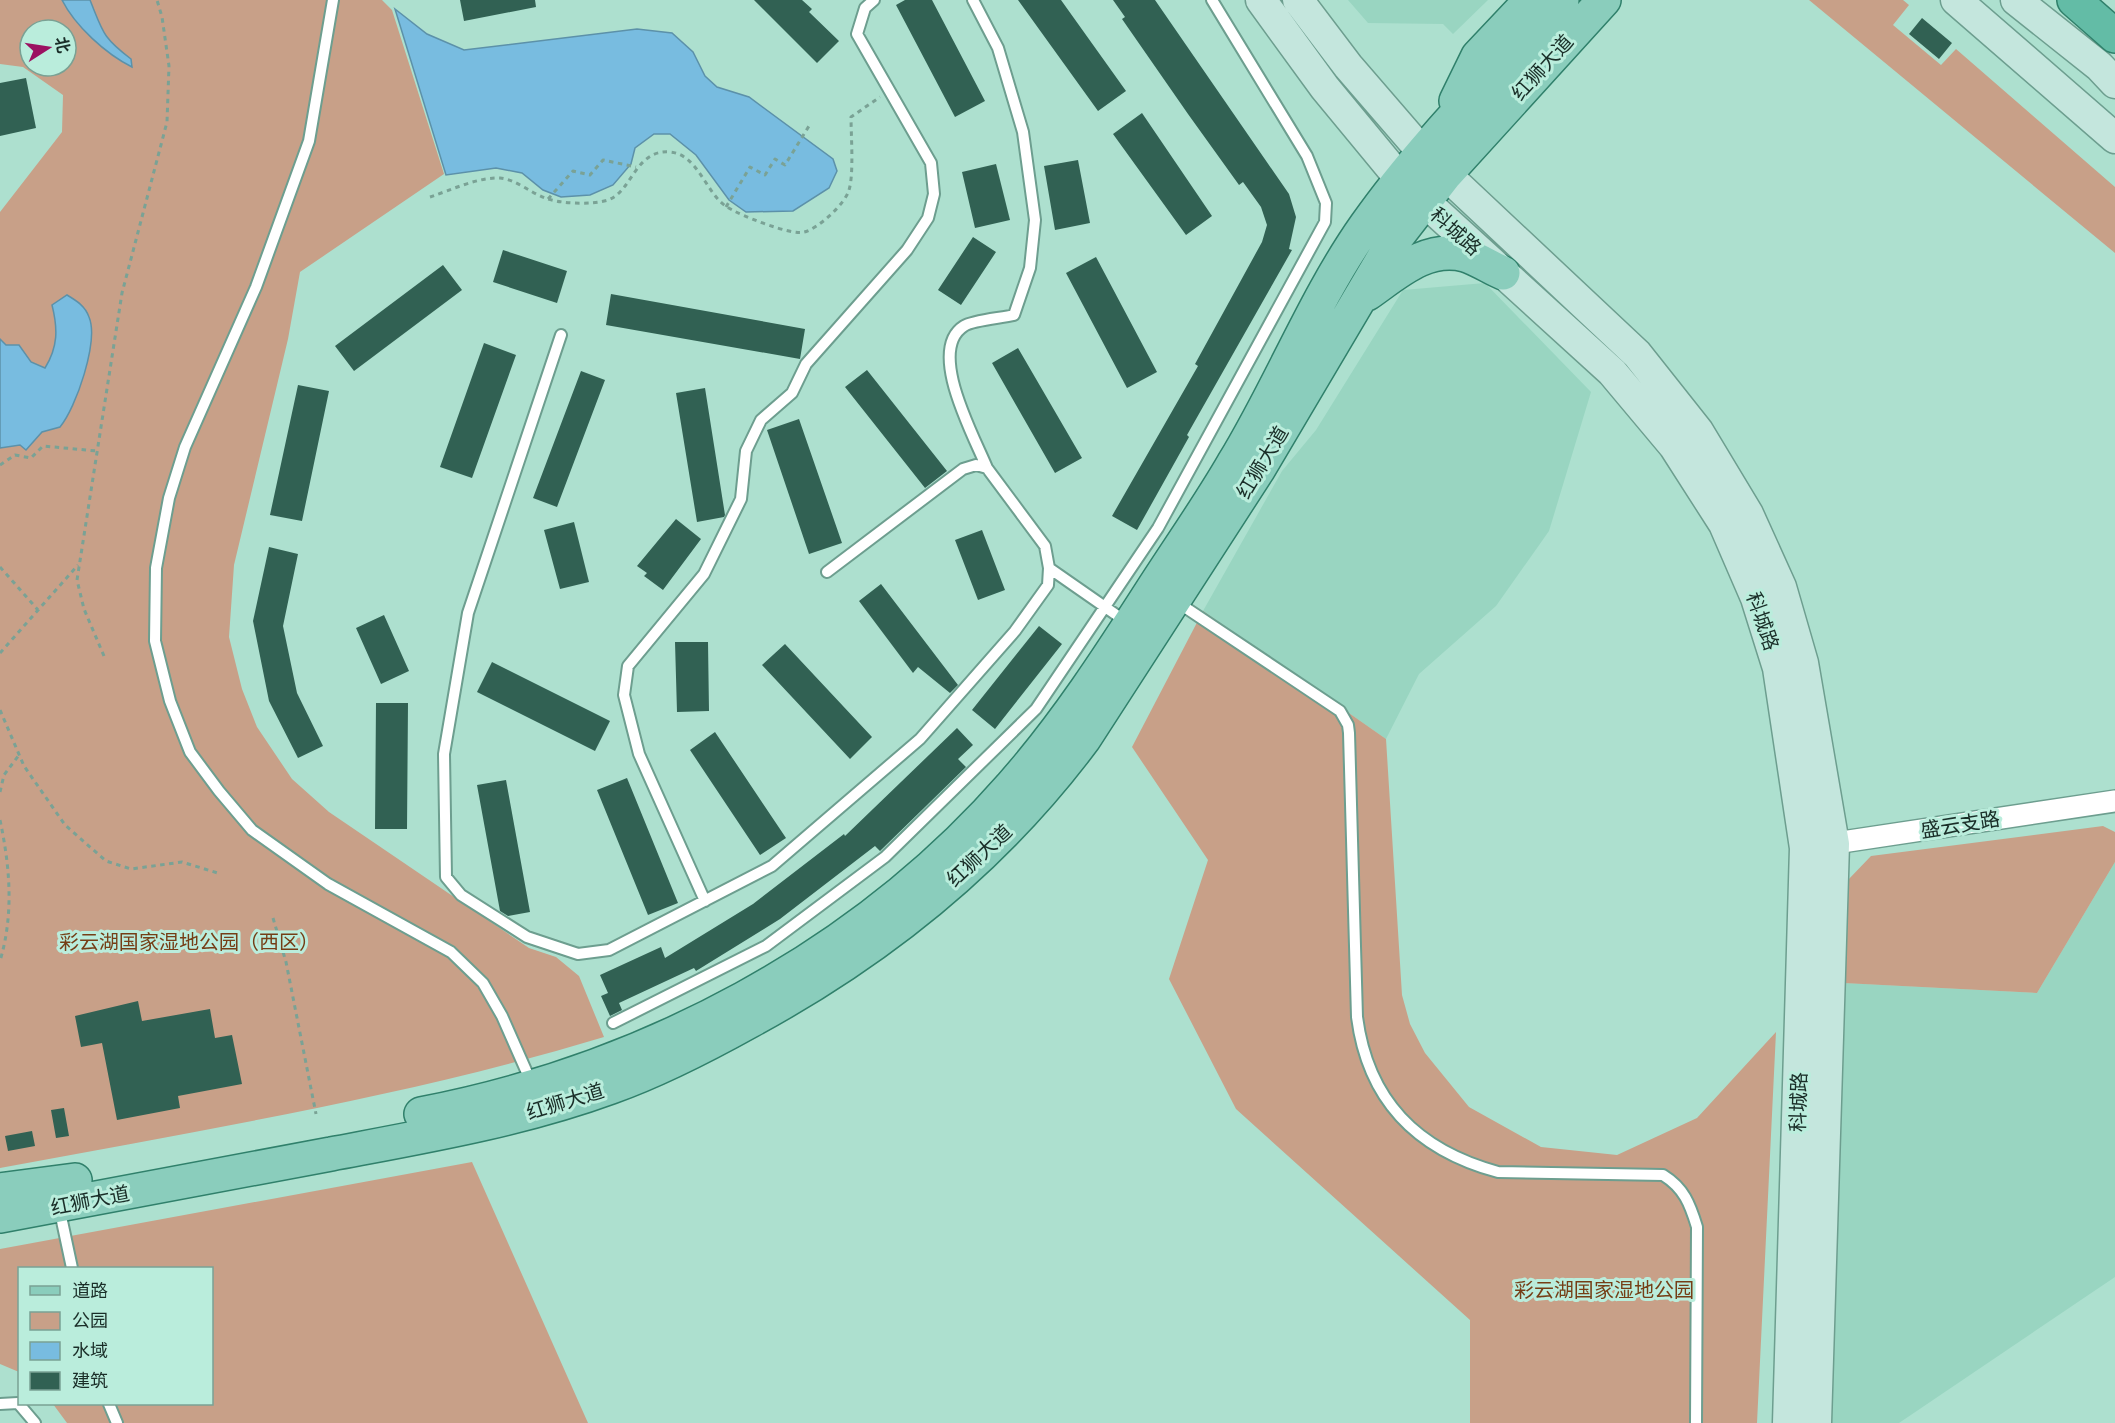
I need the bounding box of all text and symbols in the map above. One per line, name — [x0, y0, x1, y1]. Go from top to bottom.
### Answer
north arrow — [18, 18, 78, 78]
street label: 红狮大道 — [1505, 28, 1579, 106]
text: 北 — [50, 35, 75, 55]
street label: 科城路 — [1425, 201, 1487, 261]
street label: 红狮大道 — [1230, 421, 1294, 503]
street label: 科城路 — [1740, 588, 1786, 654]
street label: 盛云支路 — [1918, 804, 2002, 844]
street label: 红狮大道 — [941, 818, 1017, 892]
park label: 彩云湖国家湿地公园（西区） — [59, 928, 319, 955]
street label: 科城路 — [1783, 1072, 1813, 1132]
street label: 红狮大道 — [523, 1076, 607, 1126]
street label: 红狮大道 — [48, 1179, 132, 1221]
legend — [18, 1267, 213, 1405]
park label: 彩云湖国家湿地公园 — [1514, 1276, 1694, 1303]
text: 道路 — [72, 1278, 108, 1302]
text: 公园 — [72, 1308, 108, 1332]
text: 水域 — [72, 1338, 108, 1362]
text: 建筑 — [72, 1368, 108, 1392]

